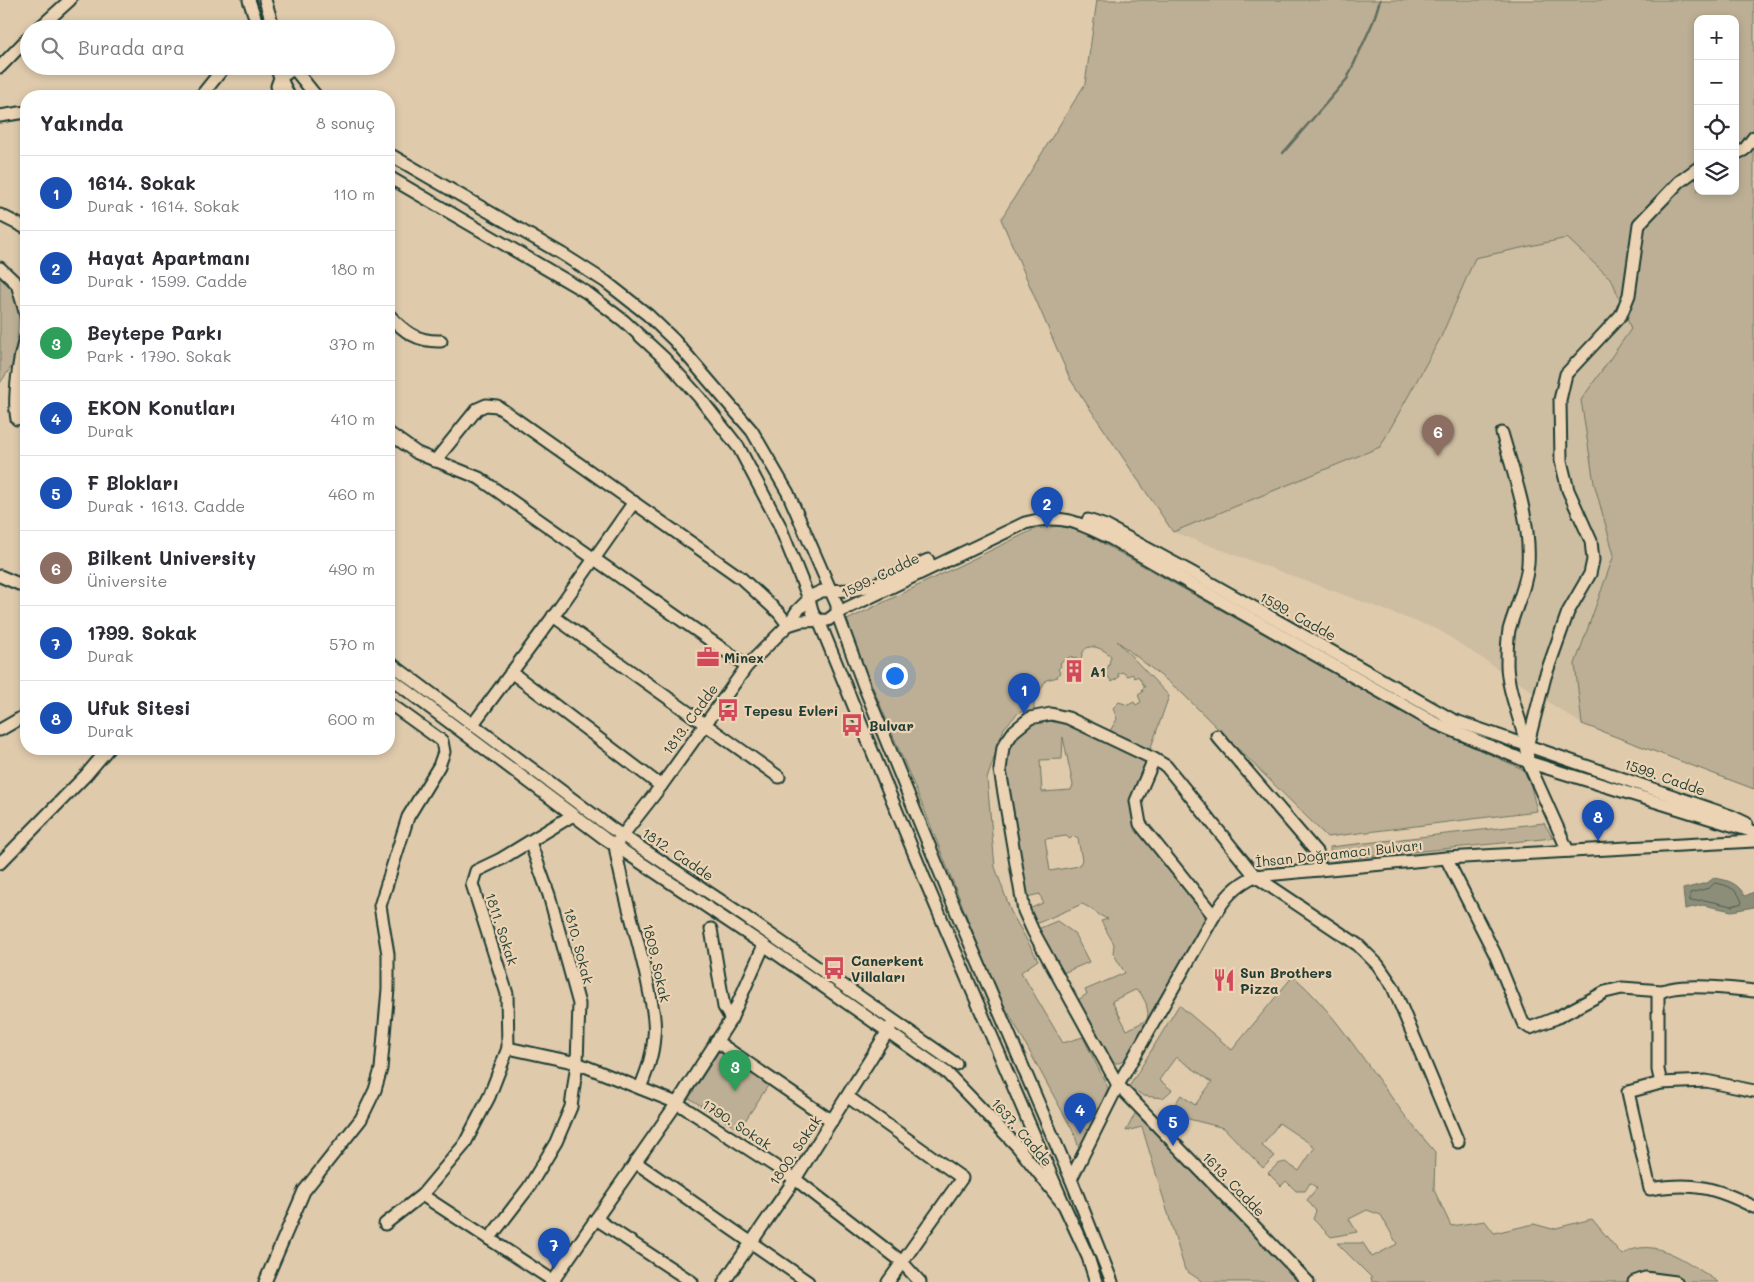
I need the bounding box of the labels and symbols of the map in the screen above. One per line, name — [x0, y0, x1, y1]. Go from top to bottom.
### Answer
pin: 6 — [1422, 415, 1454, 456]
pin: 2 — [1031, 487, 1063, 528]
street label: 1599. Cadde — [838, 548, 922, 602]
street label: 1599. Cadde — [1256, 587, 1340, 645]
office icon: Minex — [695, 644, 721, 670]
place label: Minex — [724, 648, 764, 667]
building icon: A1 — [1061, 658, 1087, 684]
place label: A1 — [1090, 662, 1106, 681]
your location — [882, 663, 908, 689]
pin: 1 — [1008, 673, 1040, 714]
street label: 1813. Cadde — [658, 680, 722, 758]
bus stop icon: Tepesu Evleri — [715, 697, 741, 723]
place label: Tepesu Evleri — [744, 701, 839, 720]
bus stop icon: Bulvar — [839, 712, 865, 738]
place label: Bulvar — [869, 716, 914, 735]
street label: 1599. Cadde — [1622, 754, 1708, 800]
pin: 8 — [1582, 800, 1614, 841]
street label: 1812. Cadde — [638, 823, 718, 885]
street label: İhsan Doğramacı Bulvarı — [1254, 835, 1424, 871]
street label: 1811. Sokak — [481, 890, 523, 968]
street label: 1810. Sokak — [560, 906, 598, 986]
street label: 1809. Sokak — [639, 922, 675, 1004]
place label: Canerkent Villaları — [851, 951, 924, 986]
bus stop icon: Canerkent Villaları — [821, 955, 847, 981]
place label: Sun Brothers Pizza — [1240, 963, 1332, 998]
restaurant icon: Sun Brothers Pizza — [1211, 967, 1237, 993]
pin: 3 — [719, 1050, 751, 1091]
pin: 4 — [1064, 1093, 1096, 1134]
street label: 1790. Sokak — [699, 1094, 775, 1154]
street label: 1637. Cadde — [987, 1094, 1057, 1170]
pin: 5 — [1157, 1105, 1189, 1146]
street label: 1800. Sokak — [765, 1111, 825, 1189]
street label: 1613. Cadde — [1198, 1148, 1270, 1220]
pin: 7 — [538, 1228, 570, 1269]

